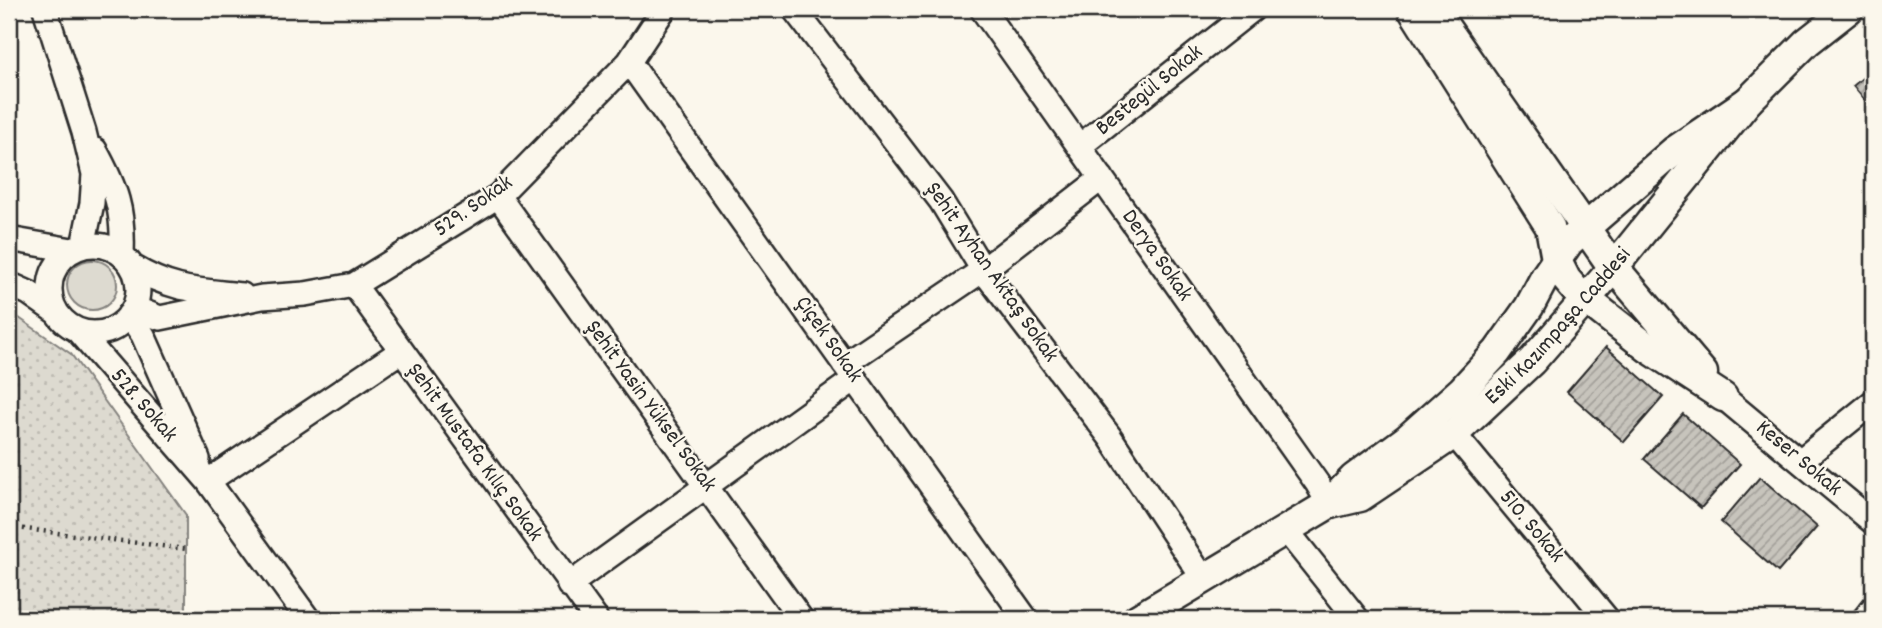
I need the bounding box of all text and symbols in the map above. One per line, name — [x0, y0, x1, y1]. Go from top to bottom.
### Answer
street label: Bestegül Sokak — [1089, 37, 1211, 145]
street label: 529. Sokak — [428, 168, 520, 246]
street label: Şehit Ayhan Aktaş Sokak — [916, 176, 1066, 370]
street label: Derya Sokak — [1112, 203, 1200, 309]
street label: Eski Kazımpaşa Caddesi — [1478, 241, 1640, 413]
street label: Çiçek Sokak — [786, 290, 870, 390]
street label: Şehit Yasin Yüksel Sokak — [576, 314, 724, 500]
street label: Şehit Mustafa Kılıç Sokak — [398, 357, 550, 549]
street label: 528. Sokak — [101, 362, 185, 450]
street label: Keser Sokak — [1747, 413, 1849, 505]
street label: 510. Sokak — [1490, 483, 1572, 571]

